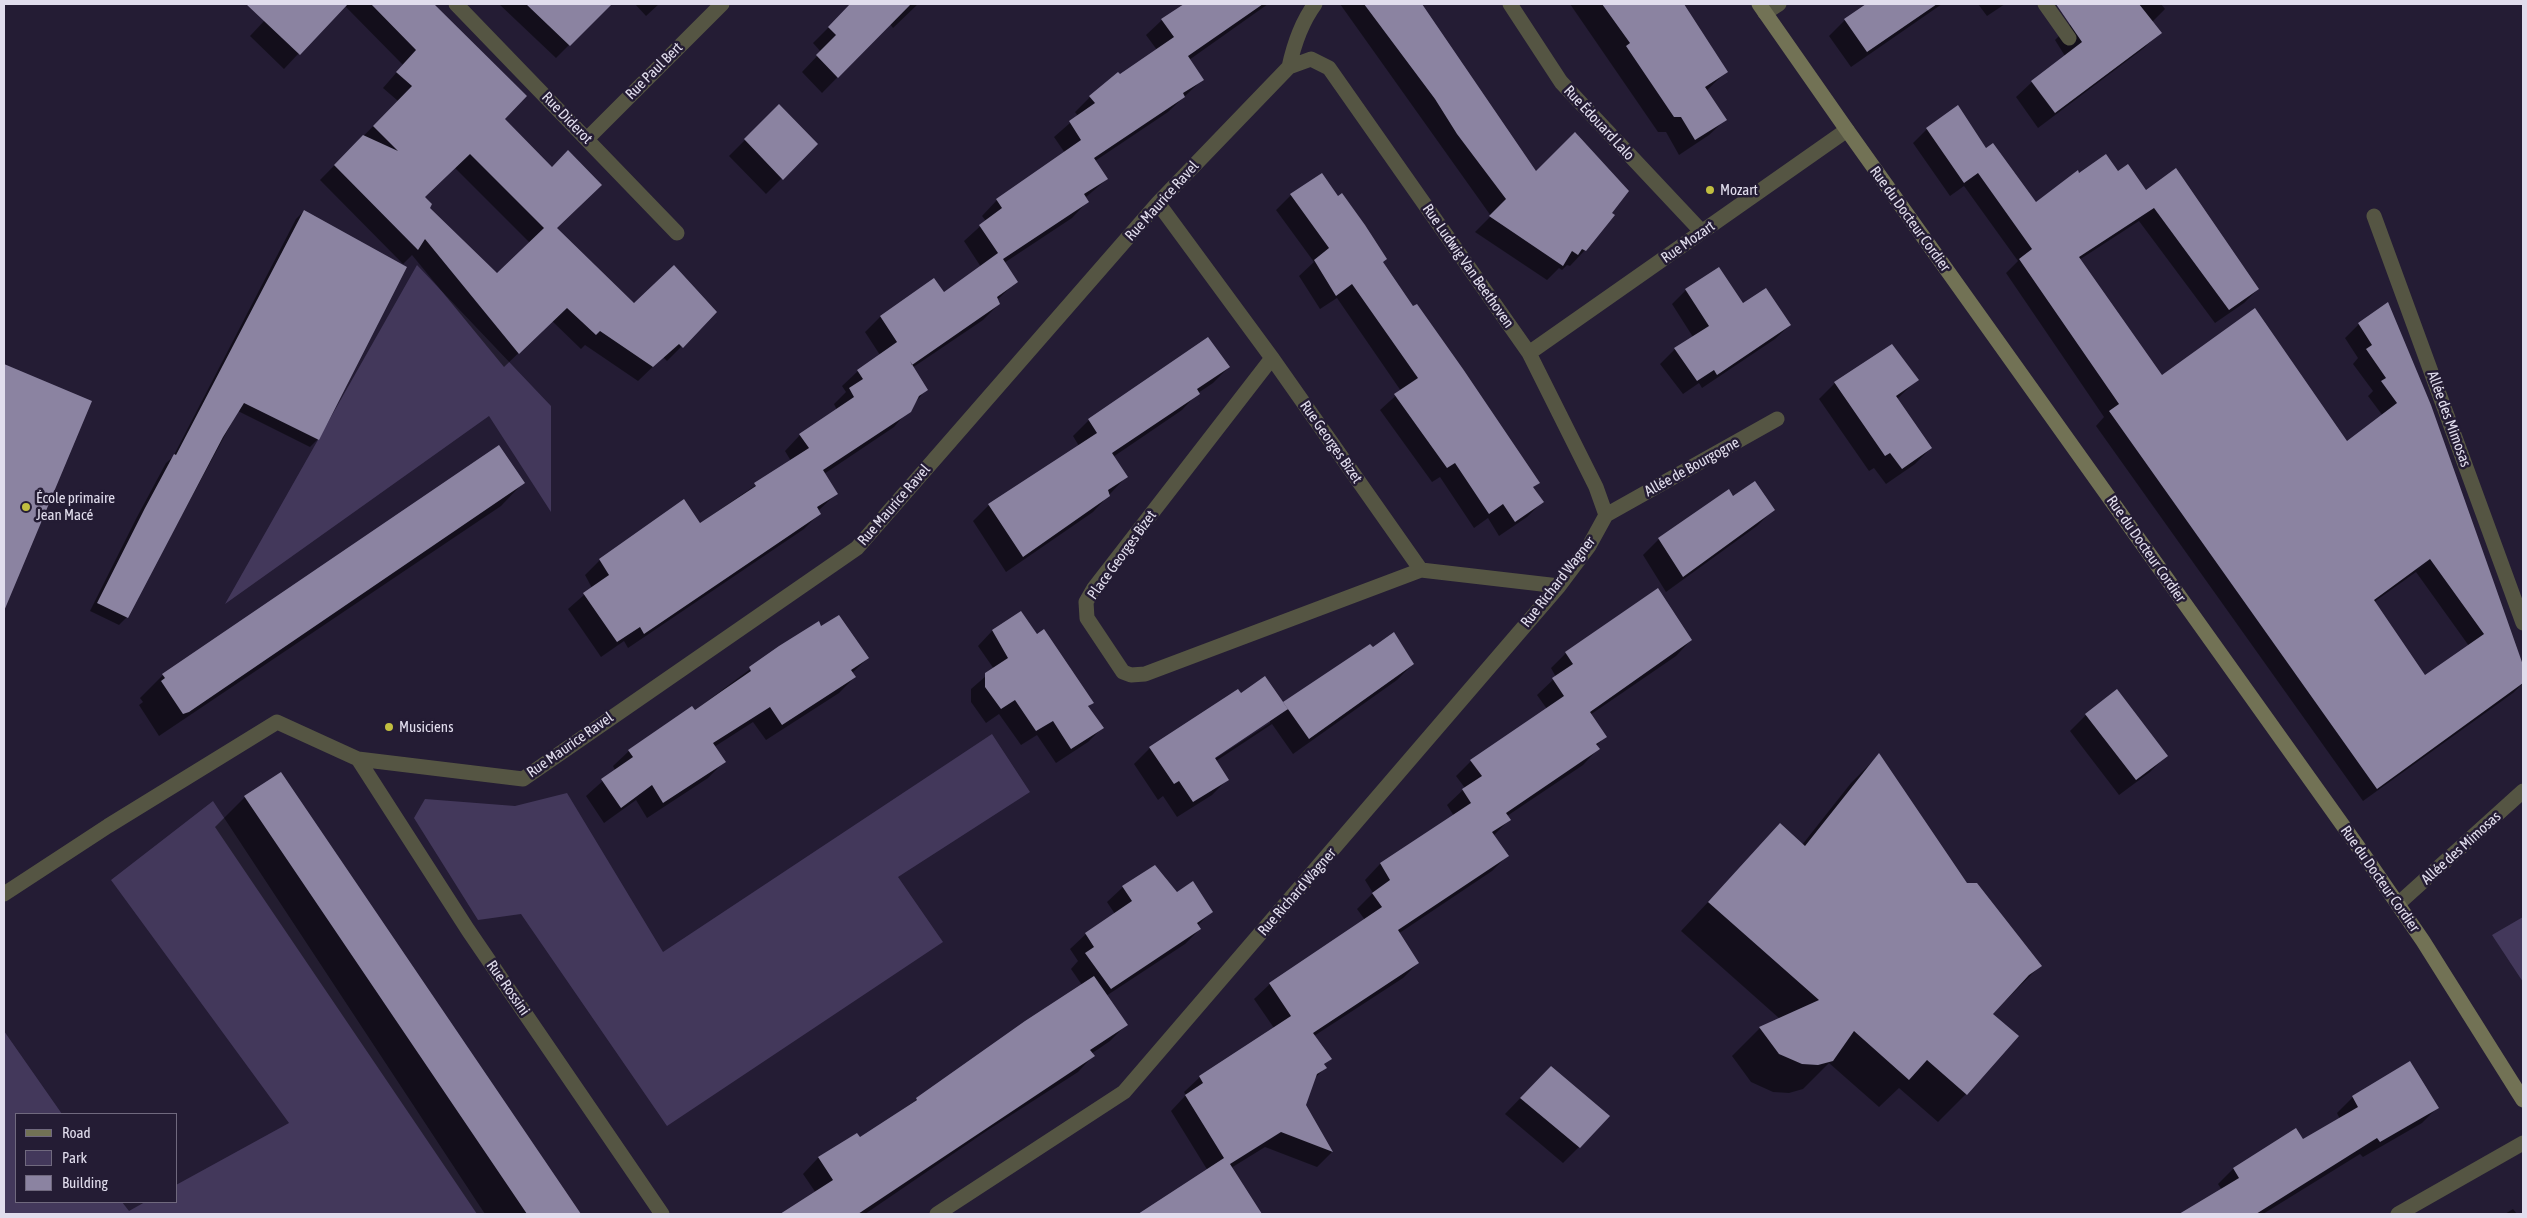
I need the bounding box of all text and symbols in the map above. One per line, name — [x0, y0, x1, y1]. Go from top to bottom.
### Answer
street label: Rue Paul Bert — [622, 39, 686, 103]
street label: Rue Édouard Lalo — [1560, 82, 1638, 164]
street label: Rue Diderot — [538, 88, 596, 148]
street label: Rue Maurice Ravel — [1121, 157, 1203, 245]
street label: Rue du Docteur Cordier — [1866, 163, 1954, 275]
place label: Mozart — [1720, 181, 1758, 199]
marker: Mozart — [1704, 184, 1716, 196]
street label: Rue Ludwig Van Beethoven — [1418, 201, 1518, 331]
street label: Rue Mozart — [1658, 217, 1718, 267]
street label: Allée des Mimosas — [2423, 368, 2475, 470]
street label: Rue Georges Bizet — [1296, 397, 1366, 487]
street label: Allée de Bourgogne — [1641, 433, 1743, 501]
street label: Rue Maurice Ravel — [854, 461, 934, 549]
place label: École primaire Jean Macé — [36, 489, 115, 524]
street label: Rue du Docteur Cordier — [2103, 492, 2189, 606]
marker: École primaire Jean Macé — [20, 501, 32, 513]
street label: Place Georges Bizet — [1084, 507, 1160, 603]
street label: Rue Richard Wagner — [1517, 533, 1599, 631]
street label: Rue Maurice Ravel — [523, 709, 617, 781]
place label: Musiciens — [399, 718, 453, 736]
marker: Musiciens — [383, 721, 395, 733]
street label: Allée des Mimosas — [2417, 808, 2505, 888]
street label: Rue du Docteur Cordier — [2337, 822, 2423, 936]
street label: Rue Richard Wagner — [1254, 844, 1340, 940]
street label: Rue Rossini — [483, 957, 533, 1019]
legend — [15, 1113, 178, 1203]
text: Road — [62, 1124, 91, 1141]
text: Park — [62, 1149, 87, 1166]
text: Building — [62, 1174, 108, 1191]

